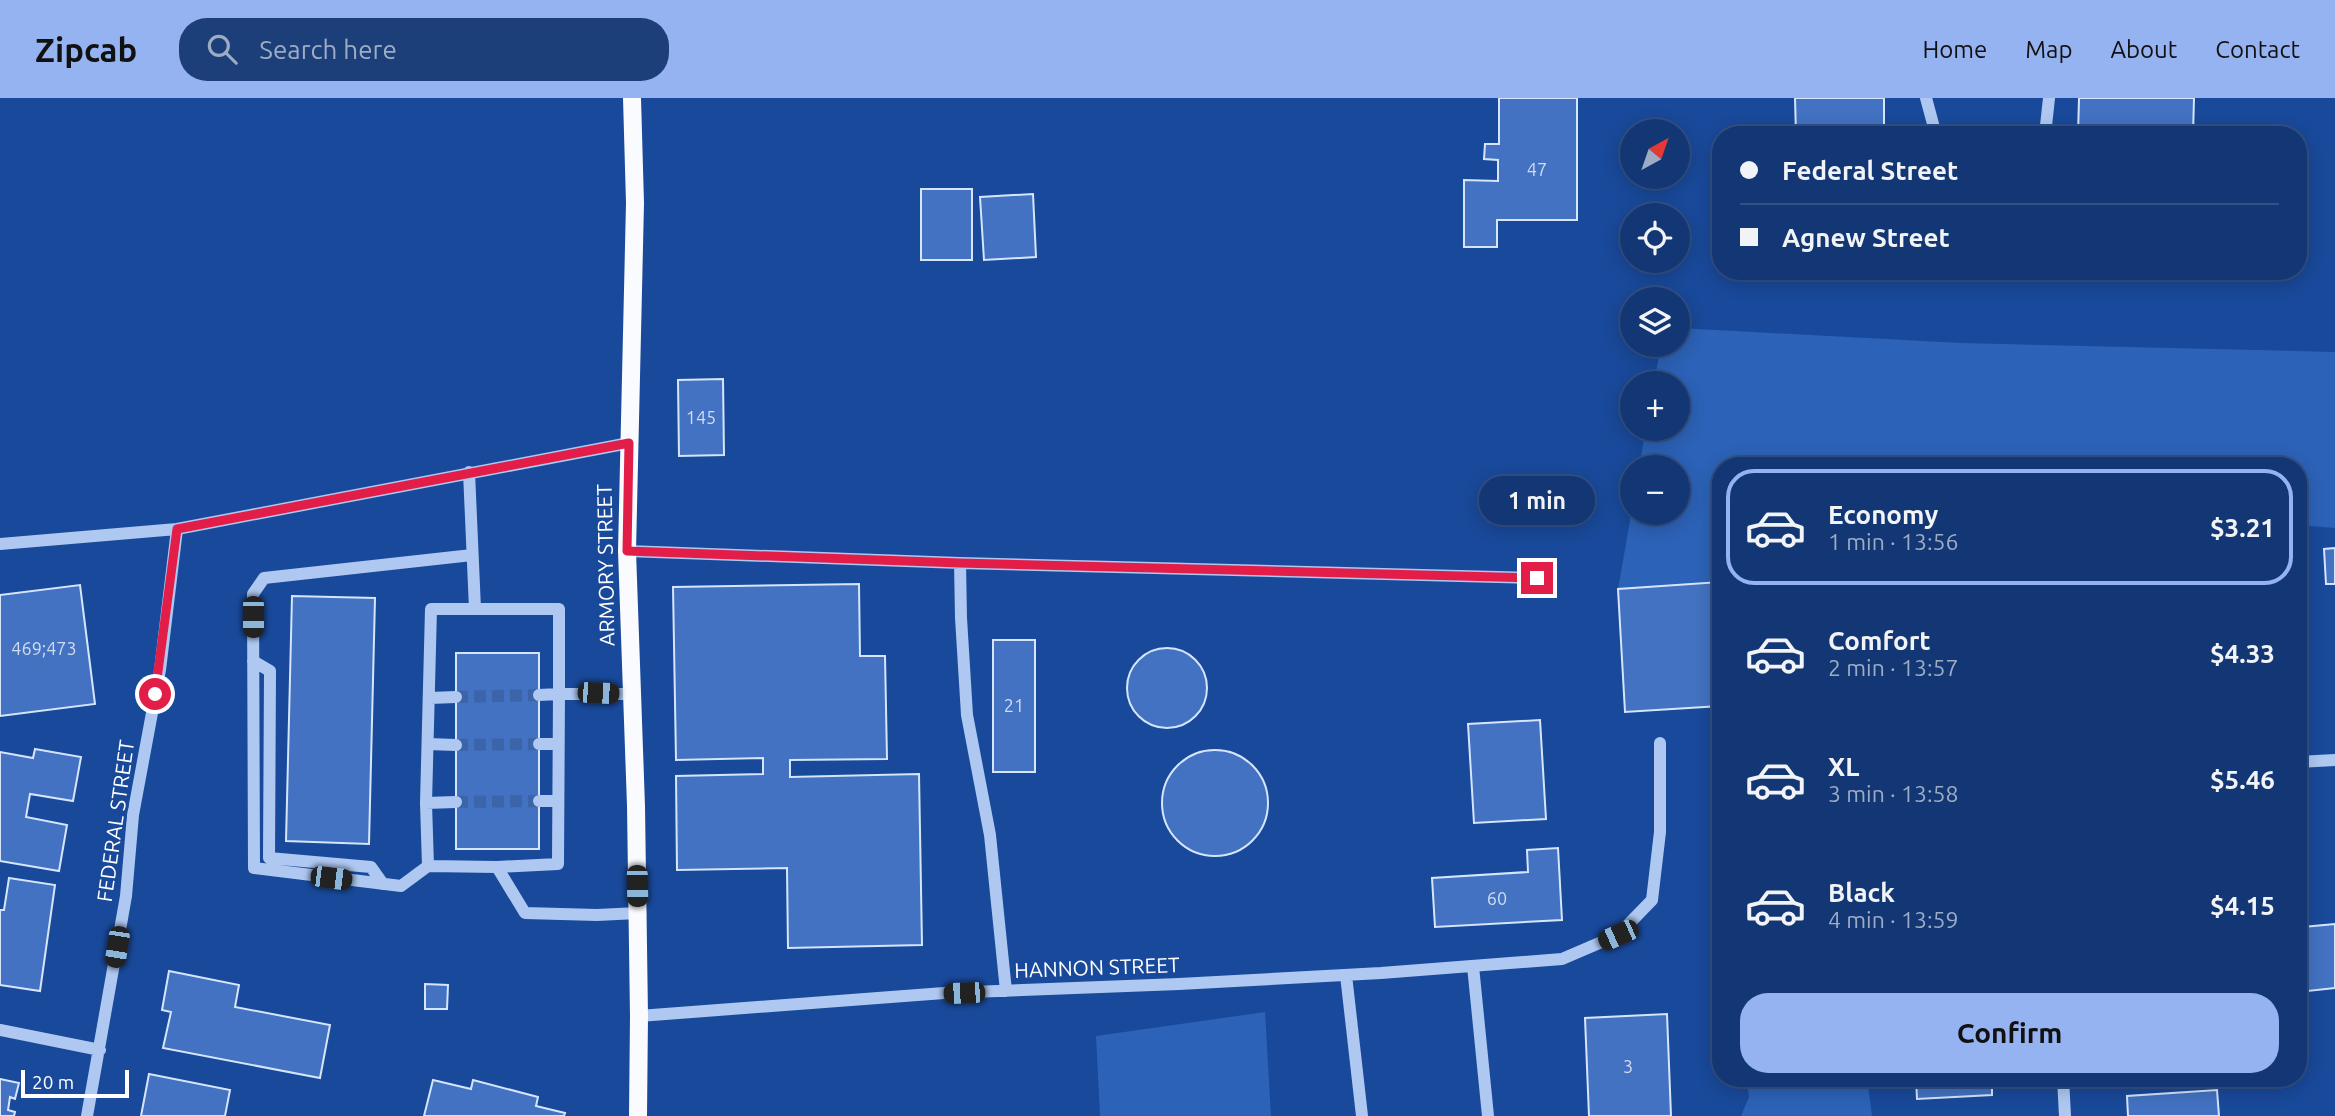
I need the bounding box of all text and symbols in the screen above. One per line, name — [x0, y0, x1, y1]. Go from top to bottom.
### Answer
search box — [179, 18, 669, 81]
icon: search — [203, 30, 241, 68]
text: Zipcab — [35, 31, 137, 68]
text: Search here — [259, 35, 397, 64]
text: Home — [1922, 36, 1987, 63]
text: Map — [2025, 36, 2072, 63]
text: About — [2110, 36, 2177, 63]
text: Contact — [2215, 36, 2300, 63]
north arrow — [1620, 119, 1690, 189]
map controls — [1620, 119, 1690, 525]
text: Federal Street — [1782, 156, 1958, 185]
house number: 47 — [1527, 159, 1547, 179]
button: locate — [1620, 203, 1690, 273]
text: Agnew Street — [1782, 223, 1950, 252]
button: layers — [1620, 287, 1690, 357]
button: + — [1620, 371, 1690, 441]
house number: 145 — [686, 407, 716, 427]
button: − — [1620, 455, 1690, 525]
callout: 1 min — [1479, 476, 1595, 526]
street label: ARMORY STREET — [592, 483, 618, 646]
text: 1 min — [1508, 488, 1566, 513]
icon: car — [1744, 496, 1807, 559]
text: Economy — [1828, 500, 1938, 529]
text: $3.21 — [2210, 513, 2275, 542]
text: 1 min · 13:56 — [1828, 529, 1959, 554]
route end — [1521, 562, 1553, 594]
car — [243, 596, 264, 638]
icon: car — [1744, 622, 1807, 685]
text: Comfort — [1828, 626, 1931, 655]
house number: 469;473 — [11, 638, 77, 658]
text: $4.33 — [2210, 639, 2275, 668]
text: 2 min · 13:57 — [1828, 655, 1959, 680]
route start — [139, 678, 171, 710]
car — [577, 682, 620, 704]
house number: 21 — [1004, 695, 1024, 715]
street label: FEDERAL STREET — [92, 738, 138, 903]
icon: car — [1744, 748, 1807, 811]
text: XL — [1828, 752, 1859, 781]
text: $5.46 — [2210, 765, 2275, 794]
text: 3 min · 13:58 — [1828, 781, 1959, 806]
car — [309, 865, 354, 891]
car — [627, 865, 648, 907]
icon: car — [1744, 874, 1807, 937]
text: Black — [1828, 878, 1895, 907]
house number: 60 — [1487, 888, 1507, 908]
text: $4.15 — [2210, 891, 2275, 920]
text: 4 min · 13:59 — [1828, 907, 1959, 932]
car — [1595, 917, 1642, 953]
car — [104, 925, 131, 969]
street label: HANNON STREET — [1014, 952, 1180, 982]
car — [943, 982, 986, 1004]
button: Confirm — [1740, 993, 2279, 1073]
house number: 3 — [1623, 1056, 1633, 1076]
scale bar — [21, 1067, 130, 1099]
text: 20 m — [32, 1071, 74, 1093]

